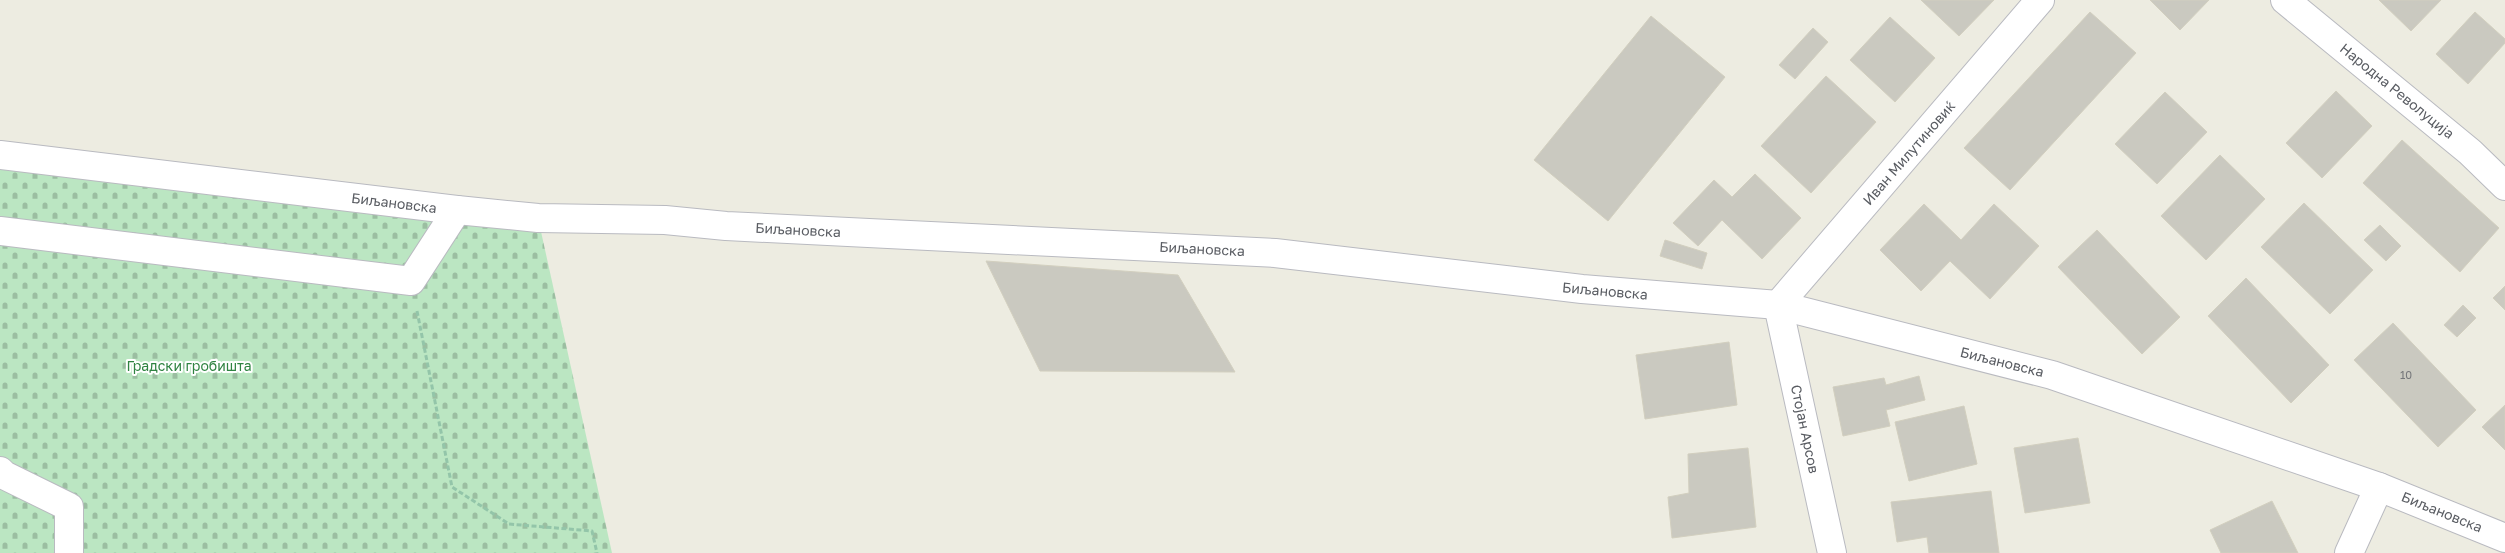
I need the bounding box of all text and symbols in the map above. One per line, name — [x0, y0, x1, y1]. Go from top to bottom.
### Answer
street label: Народна Револуција — [2337, 39, 2458, 142]
street label: Иван Милутиновиќ — [1859, 97, 1958, 208]
street label: Биљановска — [350, 189, 438, 216]
street label: Биљановска — [755, 219, 841, 240]
street label: Биљановска — [1159, 238, 1245, 259]
street label: Биљановска — [1562, 278, 1649, 303]
street label: Биљановска — [1958, 343, 2046, 380]
park label: Градски гробишта — [126, 357, 252, 374]
house number: 10 — [2400, 368, 2412, 381]
street label: Стојан Арсов — [1788, 383, 1823, 475]
street label: Биљановска — [2399, 488, 2485, 535]

